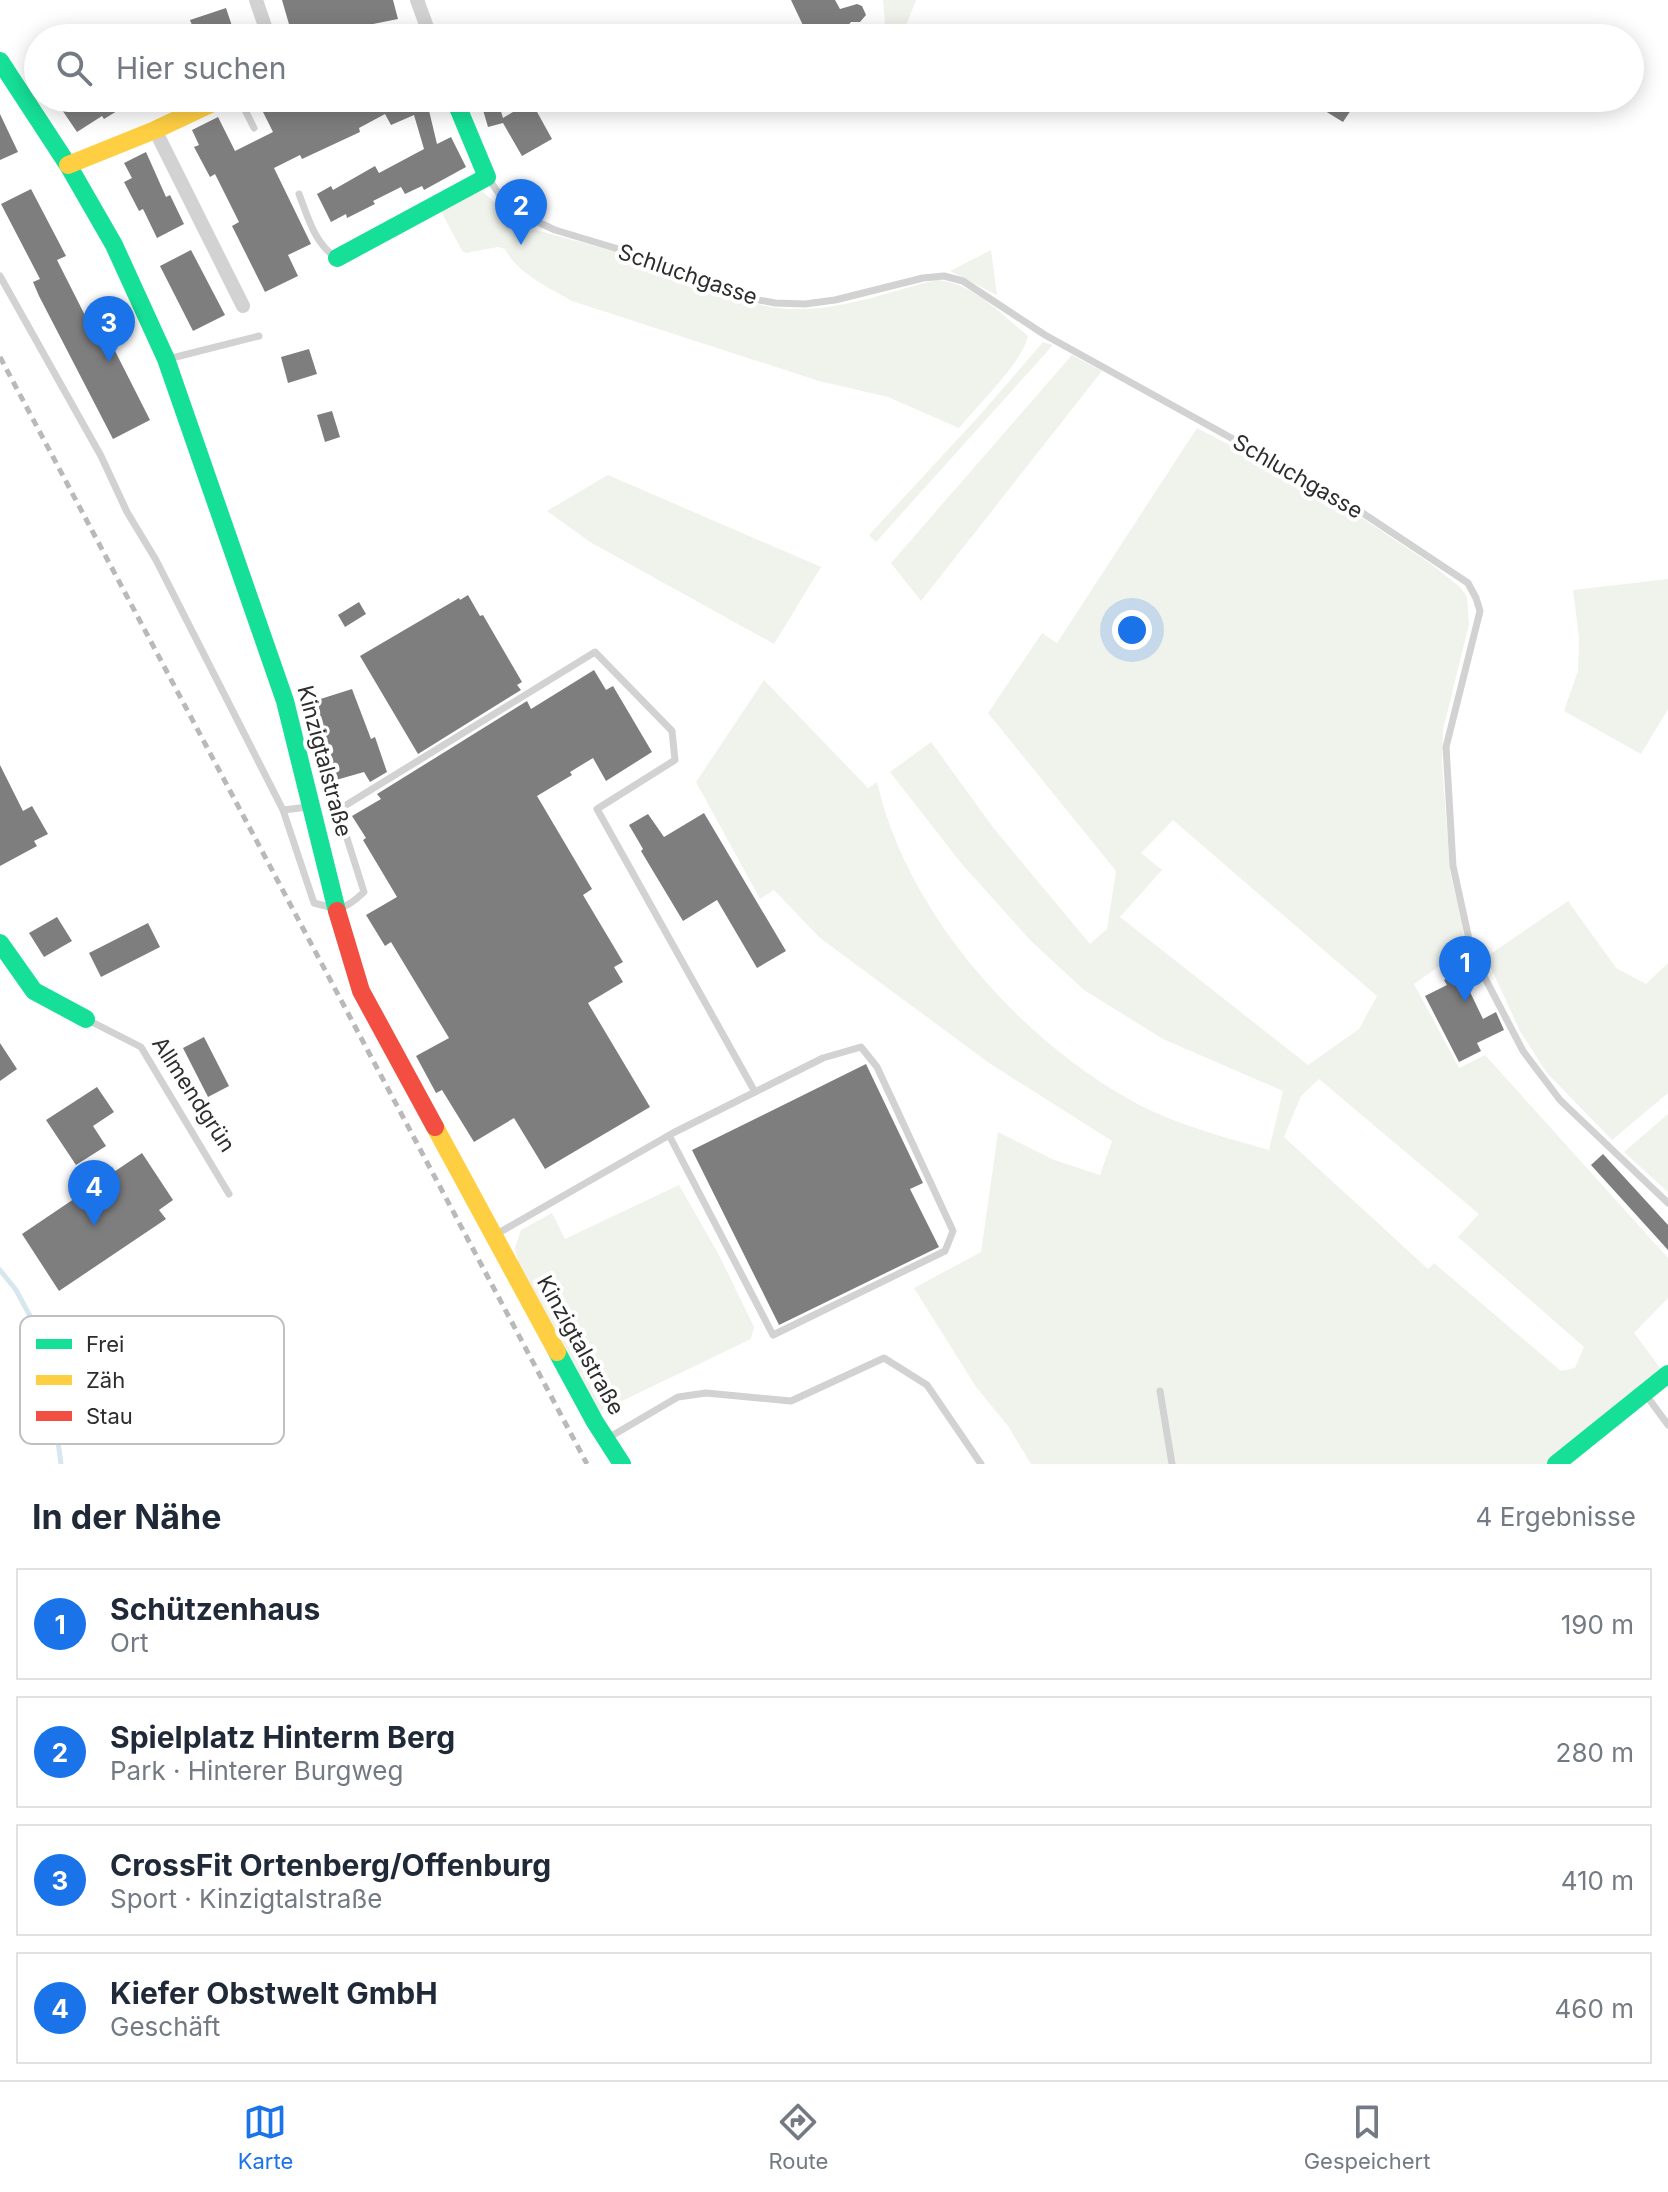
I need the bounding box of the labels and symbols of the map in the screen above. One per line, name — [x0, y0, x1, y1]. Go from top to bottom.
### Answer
pin: 2 — [495, 179, 547, 245]
street label: Schluchgasse — [615, 238, 761, 310]
pin: 3 — [83, 296, 135, 362]
street label: Schluchgasse — [1228, 428, 1368, 524]
your location — [1112, 610, 1152, 650]
street label: Kinzigtalstraße — [292, 683, 358, 839]
pin: 1 — [1439, 936, 1491, 1002]
street label: Allmendgrün — [147, 1031, 241, 1157]
pin: 4 — [68, 1160, 120, 1226]
street label: Kinzigtalstraße — [532, 1271, 630, 1419]
legend — [20, 1316, 284, 1444]
text: Frei — [86, 1331, 124, 1357]
text: Zäh — [86, 1367, 125, 1393]
text: Stau — [86, 1403, 133, 1429]

